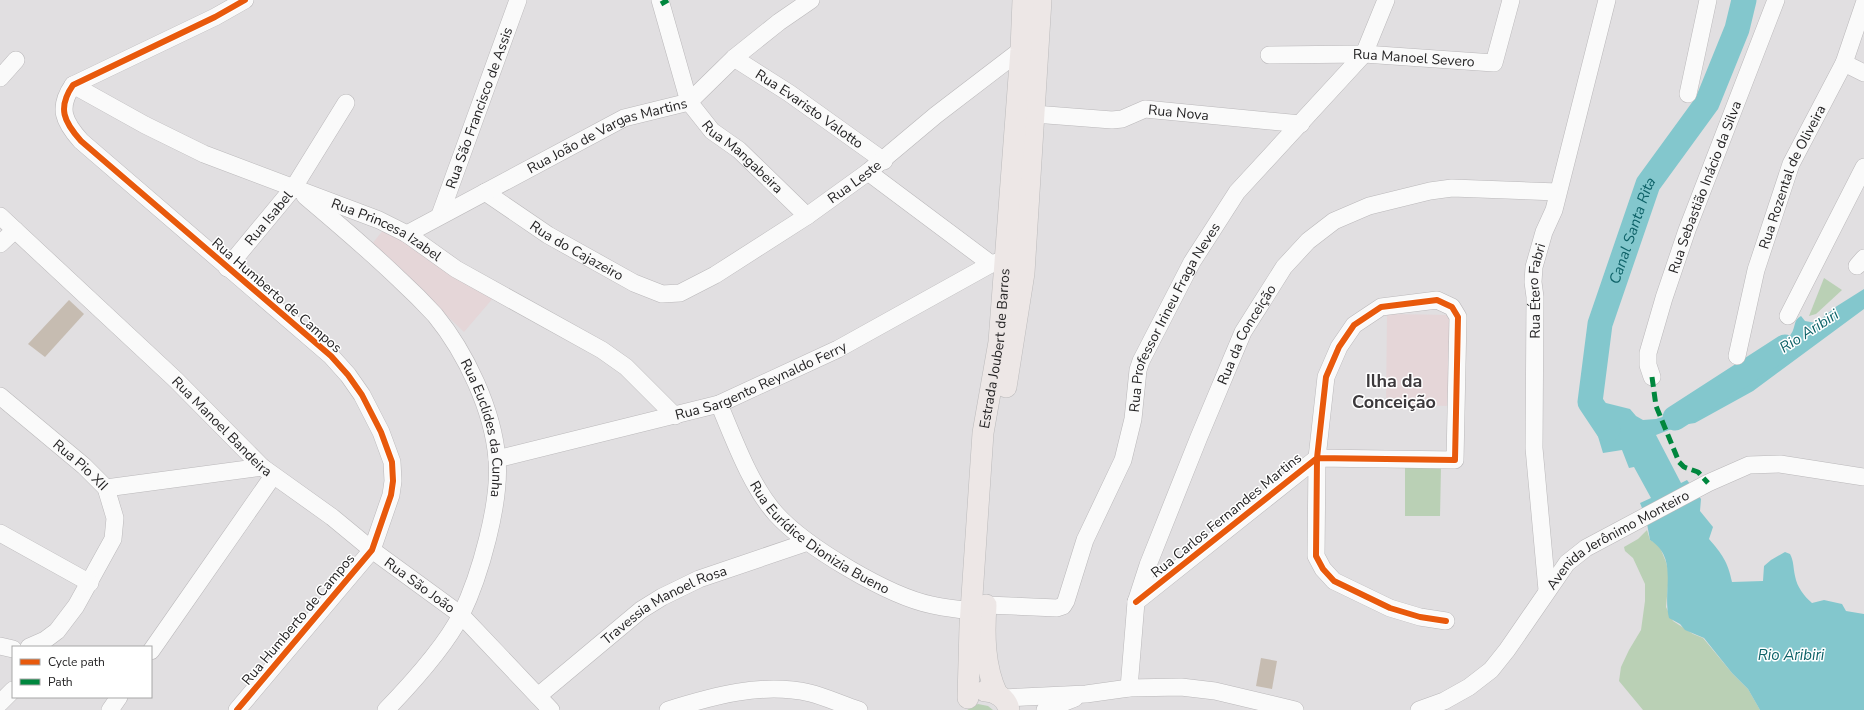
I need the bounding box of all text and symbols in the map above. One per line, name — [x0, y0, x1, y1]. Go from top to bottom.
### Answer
street label: Rua São Francisco de Assis — [441, 24, 517, 191]
street label: Rua Manoel Severo — [1353, 45, 1476, 72]
street label: Rua Evaristo Valotto — [752, 65, 867, 153]
street label: Rua João de Vargas Martins — [524, 94, 689, 178]
street label: Rua Sebastião Inácio da Silva — [1664, 98, 1746, 276]
street label: Rua Nova — [1147, 100, 1210, 125]
street label: Rua Rozental de Oliveira — [1755, 102, 1830, 252]
street label: Rua Mangabeira — [697, 117, 787, 198]
street label: Rua Leste — [824, 156, 885, 208]
water label: Canal Santa Rita — [1604, 172, 1660, 287]
street label: Rua Isabel — [241, 186, 298, 250]
street label: Rua Princesa Izabel — [329, 194, 446, 266]
street label: Rua do Cajazeiro — [526, 216, 627, 285]
street label: Rua Professor Irineu Fraga Neves — [1125, 219, 1225, 413]
street label: Rua Humberto de Campos — [208, 234, 346, 357]
street label: Rua Étero Fabri — [1524, 241, 1550, 339]
street label: Estrada Joubert de Barros — [975, 267, 1015, 430]
street label: Rua da Conceição — [1213, 281, 1281, 388]
water label: Rio Aribiri — [1776, 304, 1843, 358]
street label: Rua Sargento Reynaldo Ferry — [673, 337, 851, 425]
street label: Rua Euclides da Cunha — [456, 356, 507, 499]
district label: Ilha da Conceição — [1352, 369, 1436, 414]
street label: Rua Manoel Bandeira — [168, 372, 276, 481]
street label: Rua Pio XII — [49, 435, 112, 495]
street label: Rua Carlos Fernandes Martins — [1147, 448, 1306, 582]
street label: Rua Eurídice Dionizia Bueno — [745, 477, 893, 599]
street label: Avenida Jerônimo Monteiro — [1542, 486, 1693, 594]
street label: Rua Humberto de Campos — [238, 549, 359, 689]
street label: Rua São João — [380, 553, 459, 618]
street label: Travessia Manoel Rosa — [598, 561, 729, 649]
water label: Rio Aribiri — [1758, 645, 1825, 665]
legend — [12, 646, 152, 698]
text: Cycle path — [48, 654, 105, 670]
text: Path — [48, 674, 73, 690]

